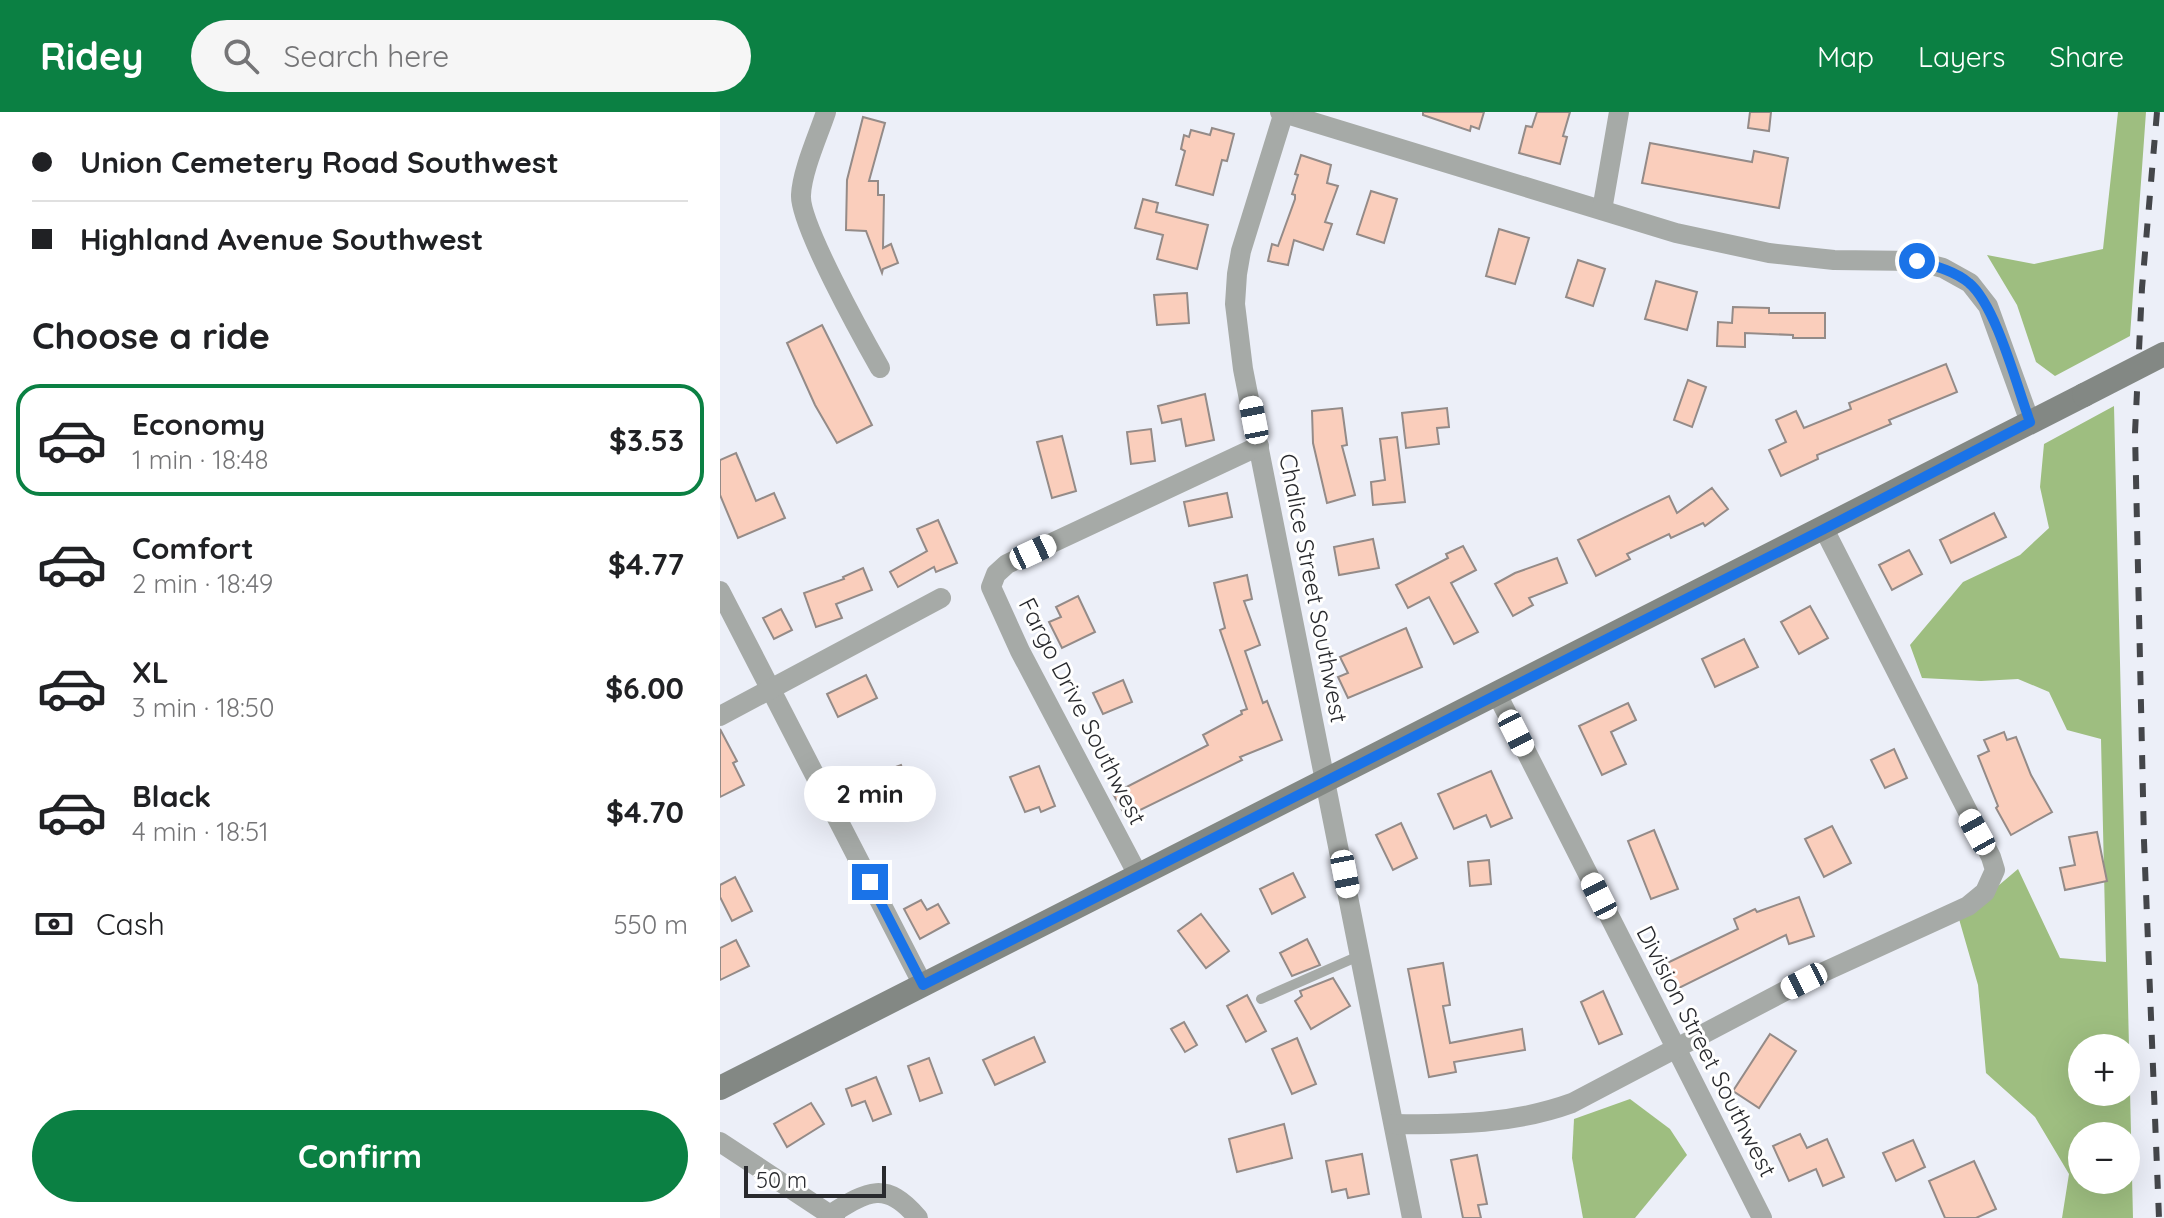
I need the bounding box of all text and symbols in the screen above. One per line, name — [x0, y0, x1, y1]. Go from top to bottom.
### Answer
search box — [191, 20, 751, 92]
text: Ridey — [40, 32, 143, 80]
icon: search — [219, 34, 263, 78]
text: Search here — [283, 37, 449, 75]
text: Map — [1817, 39, 1874, 74]
text: Layers — [1918, 39, 2005, 74]
text: Share — [2049, 39, 2124, 74]
text: Union Cemetery Road Southwest — [80, 143, 559, 181]
text: Highland Avenue Southwest — [80, 220, 483, 258]
route start — [1899, 243, 1935, 279]
text: Choose a ride — [32, 313, 270, 358]
car — [1238, 394, 1270, 446]
icon: car — [36, 404, 108, 476]
text: Economy — [132, 405, 265, 443]
text: $3.53 — [609, 421, 684, 459]
text: 1 min · 18:48 — [132, 443, 269, 476]
street label: Chalice Street Southwest — [1273, 451, 1355, 725]
icon: car — [36, 528, 108, 600]
text: Comfort — [132, 529, 253, 567]
car — [1006, 531, 1060, 573]
text: $4.77 — [608, 545, 684, 583]
text: 2 min · 18:49 — [132, 567, 273, 600]
street label: Fargo Drive Southwest — [1013, 592, 1153, 830]
icon: car — [36, 652, 108, 724]
text: XL — [132, 653, 169, 691]
text: $6.00 — [605, 669, 684, 707]
text: 3 min · 18:50 — [132, 691, 274, 724]
car — [1494, 706, 1538, 760]
callout: 2 min — [804, 766, 936, 822]
icon: car — [36, 776, 108, 848]
text: Black — [132, 777, 211, 815]
text: 2 min — [836, 777, 904, 810]
text: $4.70 — [606, 793, 684, 831]
car — [1955, 805, 1999, 859]
text: 4 min · 18:51 — [132, 815, 269, 848]
car — [1329, 848, 1361, 900]
route end — [852, 864, 888, 900]
car — [1577, 869, 1621, 923]
icon: cash — [32, 902, 76, 946]
text: Cash — [96, 905, 165, 943]
text: 550 m — [613, 908, 688, 941]
street label: Division Street Southwest — [1631, 920, 1783, 1182]
car — [1777, 959, 1831, 1003]
map controls — [2068, 1034, 2140, 1194]
button: + — [2068, 1034, 2140, 1106]
button: Confirm — [32, 1110, 688, 1202]
button: − — [2068, 1122, 2140, 1194]
scale bar — [744, 1162, 886, 1198]
text: 50 m — [756, 1166, 807, 1194]

